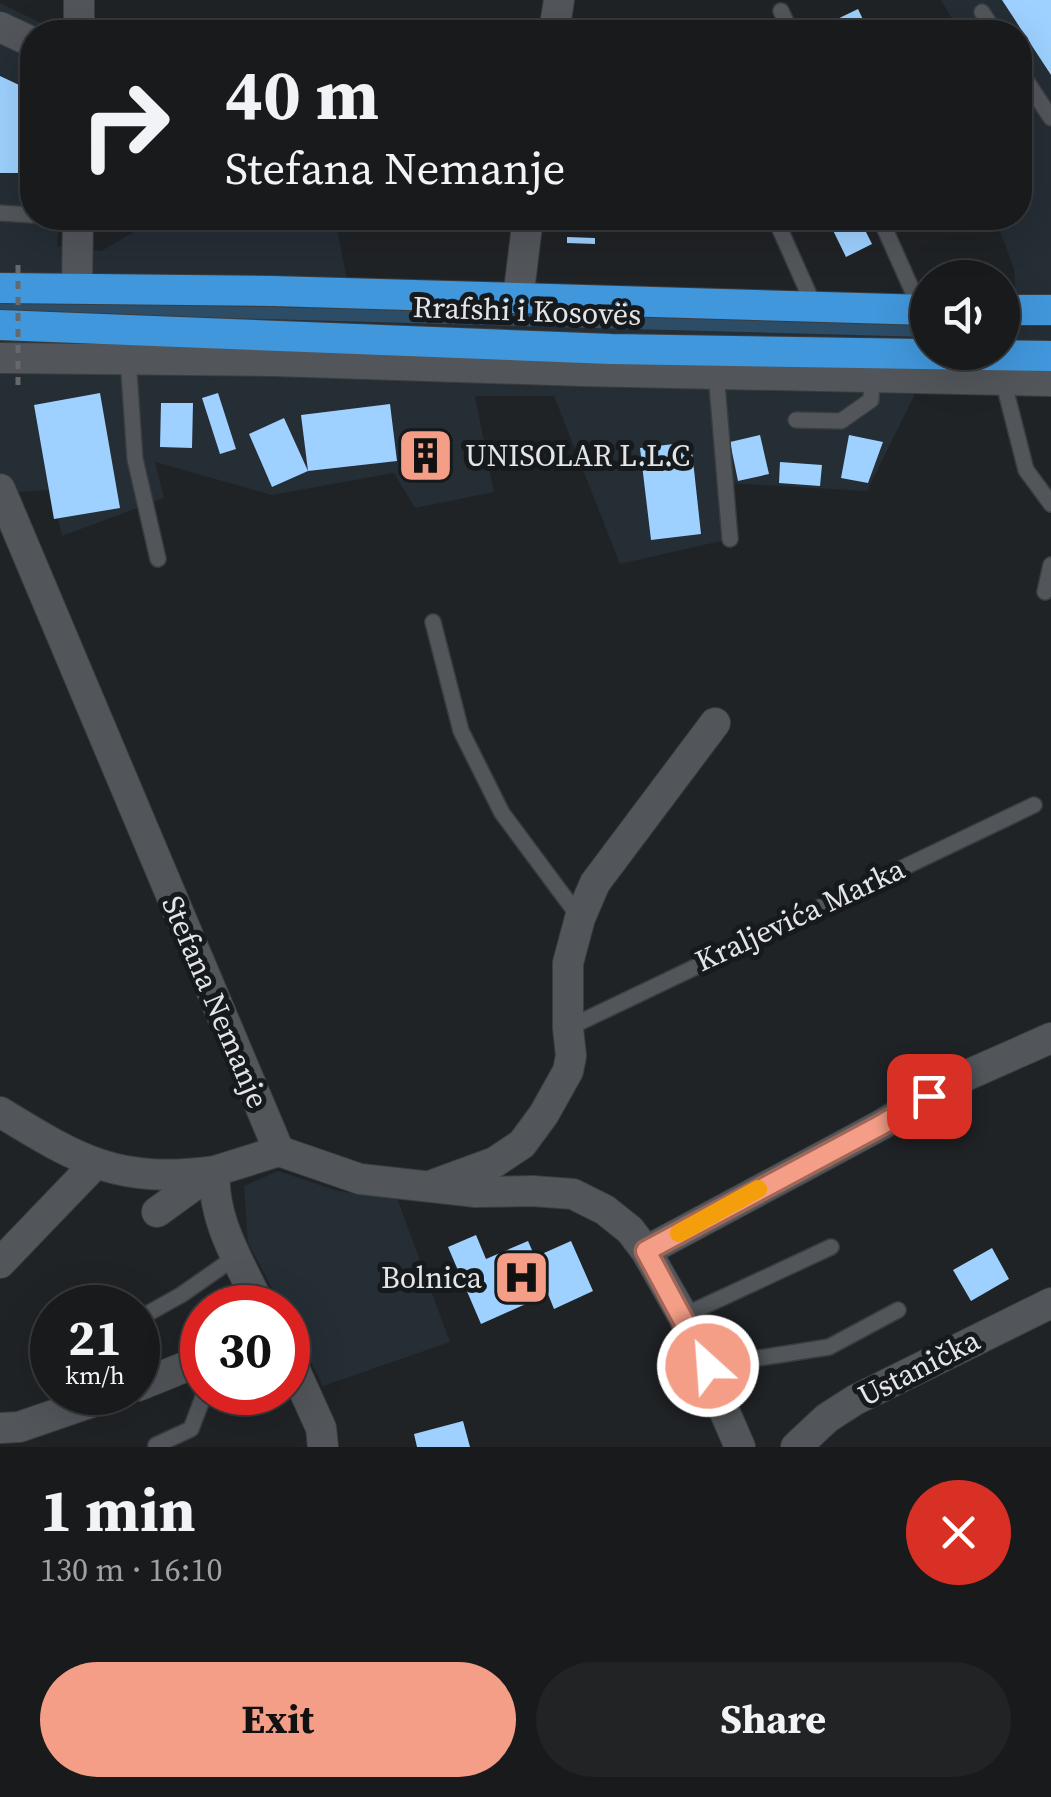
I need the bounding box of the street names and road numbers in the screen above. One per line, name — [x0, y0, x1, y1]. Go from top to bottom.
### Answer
street label: Rrafshi i Kosovës — [412, 286, 642, 335]
street label: Kraljevića Marka — [688, 848, 912, 981]
street label: Stefana Nemanje — [152, 889, 279, 1114]
street label: Ustanička — [851, 1319, 987, 1416]

